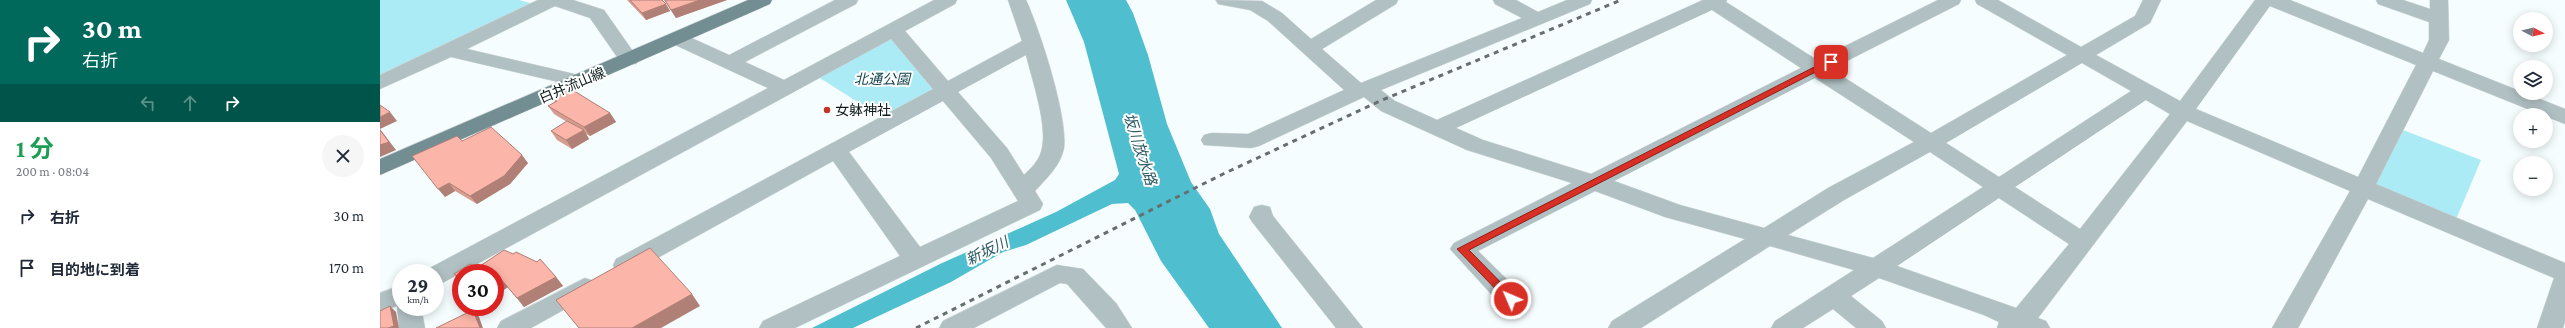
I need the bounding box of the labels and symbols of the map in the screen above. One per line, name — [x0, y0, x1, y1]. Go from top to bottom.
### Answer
north arrow — [2513, 12, 2553, 52]
pin — [1814, 45, 1848, 79]
street label: 白井流山線 — [537, 64, 607, 106]
park label: 北通公園 — [854, 71, 912, 87]
place label: 女躰神社 — [835, 102, 891, 118]
marker: 女躰神社 — [822, 105, 832, 115]
water label: 坂川放水路 — [1121, 111, 1160, 189]
water label: 新坂川 — [963, 233, 1013, 268]
speed limit sign: 30 — [452, 264, 504, 316]
position arrow — [1490, 278, 1532, 320]

